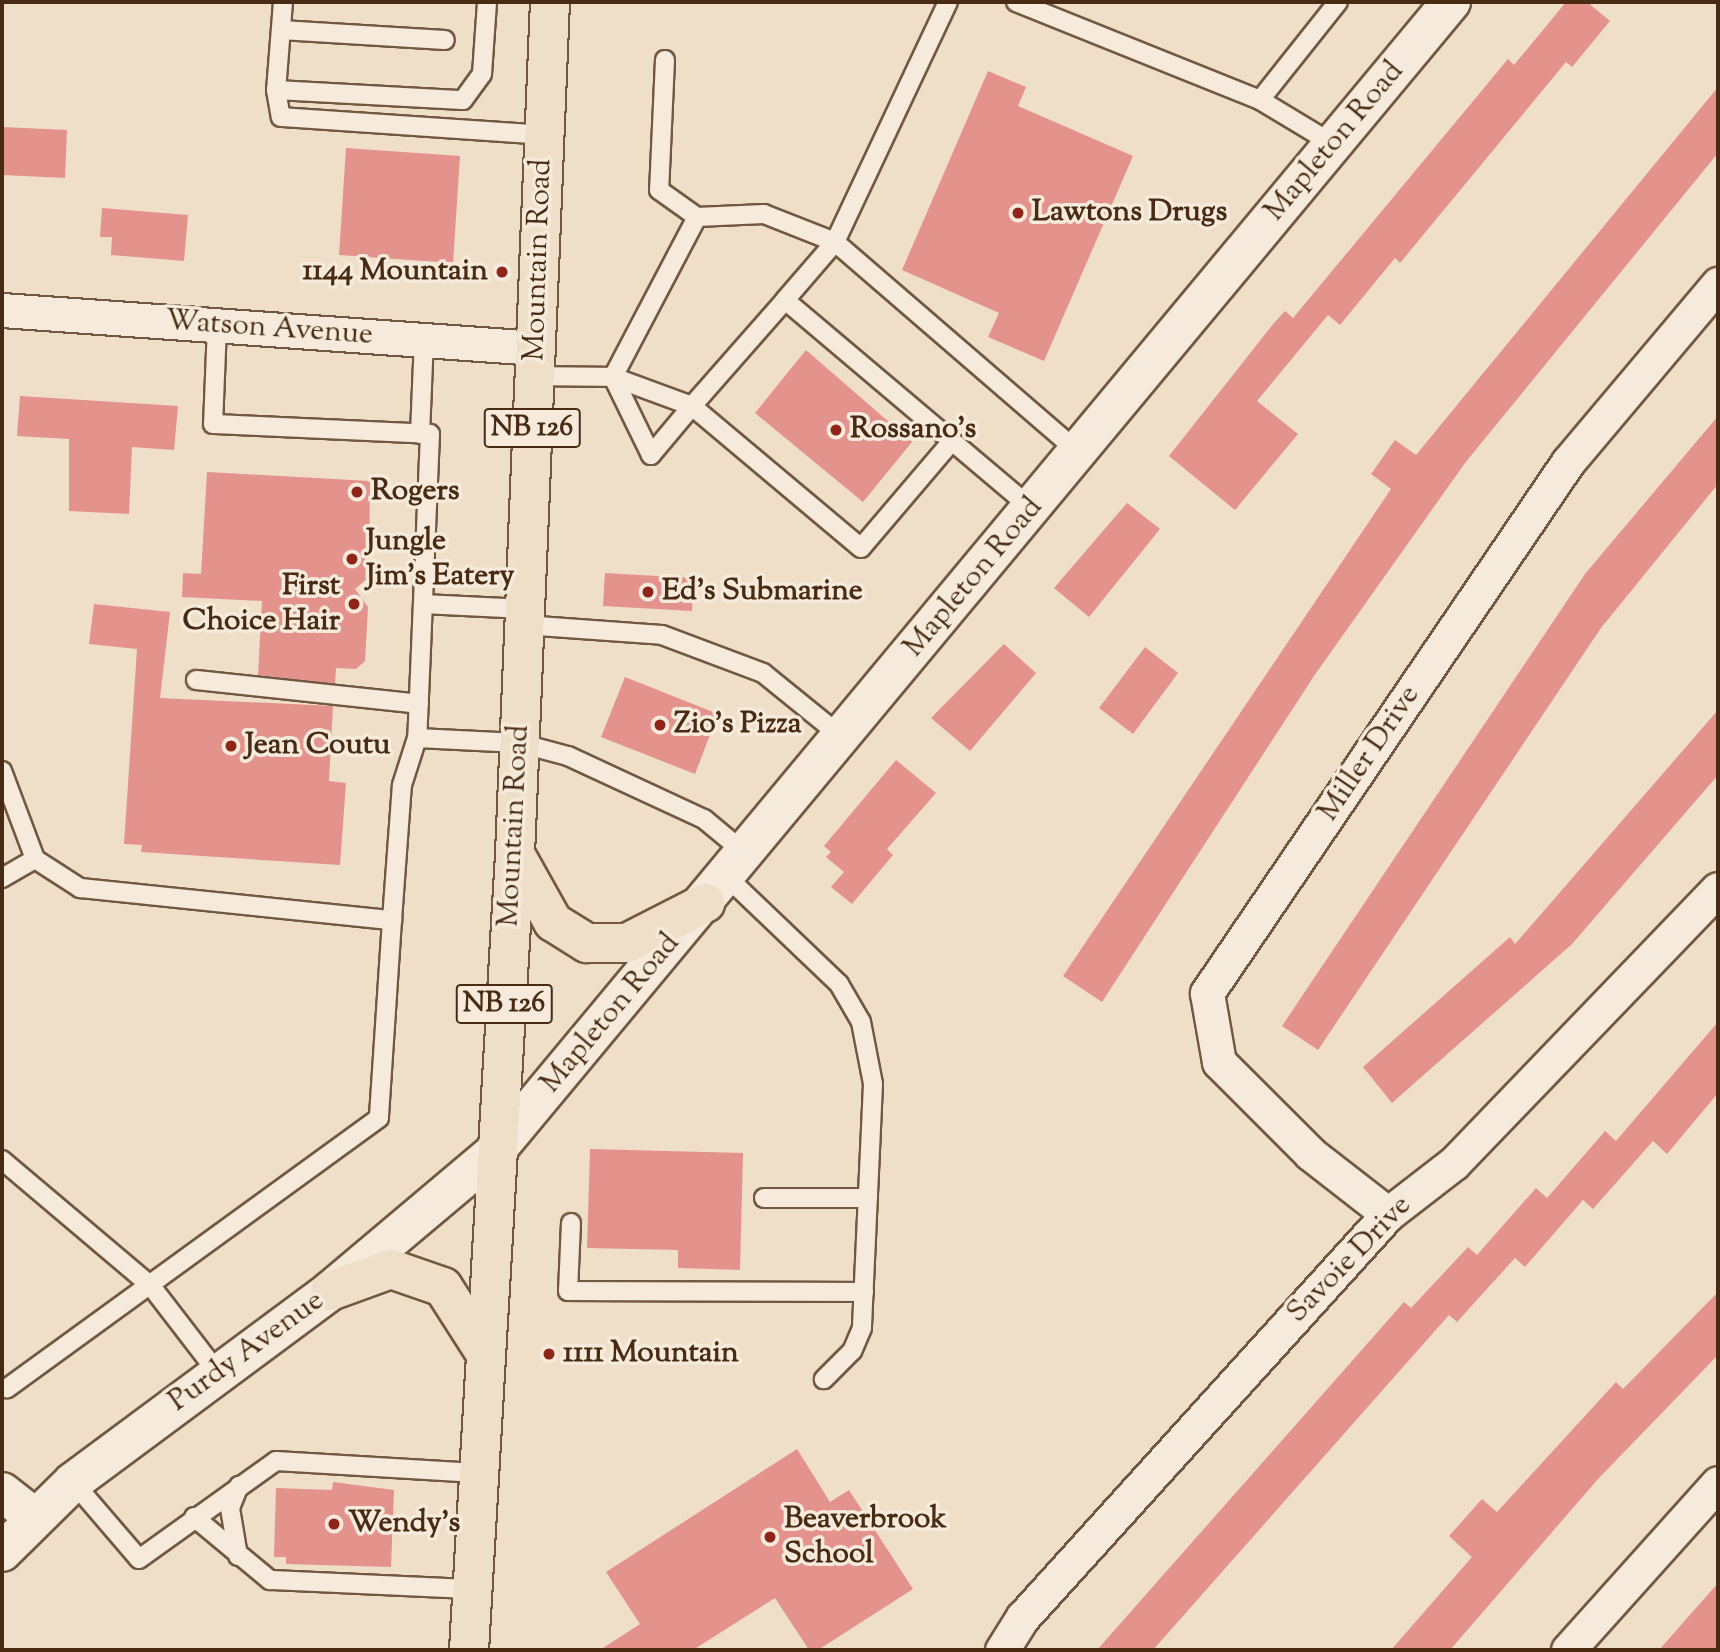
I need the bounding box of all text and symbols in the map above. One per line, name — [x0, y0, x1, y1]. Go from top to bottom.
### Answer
street label: Mapleton Road — [1258, 55, 1412, 229]
street label: Mountain Road — [517, 158, 561, 362]
place label: Lawtons Drugs — [1032, 195, 1227, 231]
marker: Lawtons Drugs — [1010, 205, 1026, 221]
place label: 1144 Mountain — [302, 254, 488, 290]
marker: 1144 Mountain — [494, 264, 510, 280]
street label: Watson Avenue — [164, 304, 374, 354]
road number: NB 126 — [483, 404, 581, 452]
place label: Rossano's — [850, 412, 976, 448]
marker: Rossano's — [828, 422, 844, 438]
place label: Rogers — [371, 474, 460, 510]
marker: Rogers — [349, 484, 365, 500]
street label: Mapleton Road — [897, 491, 1051, 665]
place label: Jungle Jim's Eatery — [366, 524, 514, 594]
marker: Jungle Jim's Eatery — [344, 551, 360, 567]
place label: First Choice Hair — [183, 569, 340, 640]
place label: Ed's Submarine — [662, 574, 863, 610]
marker: Ed's Submarine — [640, 584, 656, 600]
marker: First Choice Hair — [346, 596, 362, 612]
street label: Miller Drive — [1311, 679, 1429, 829]
place label: Zio's Pizza — [674, 707, 802, 743]
marker: Zio's Pizza — [652, 717, 668, 733]
street label: Mountain Road — [492, 724, 538, 928]
place label: Jean Coutu — [245, 728, 390, 764]
marker: Jean Coutu — [223, 738, 239, 754]
street label: Mapleton Road — [534, 927, 688, 1101]
road number: NB 126 — [455, 979, 553, 1028]
street label: Savoie Drive — [1280, 1189, 1420, 1331]
street label: Purdy Avenue — [162, 1284, 332, 1420]
place label: 1111 Mountain — [563, 1336, 739, 1372]
marker: 1111 Mountain — [541, 1346, 557, 1362]
place label: Beaverbrook School — [784, 1502, 947, 1572]
place label: Wendy's — [348, 1506, 460, 1542]
marker: Wendy's — [326, 1516, 342, 1532]
marker: Beaverbrook School — [762, 1529, 778, 1545]

